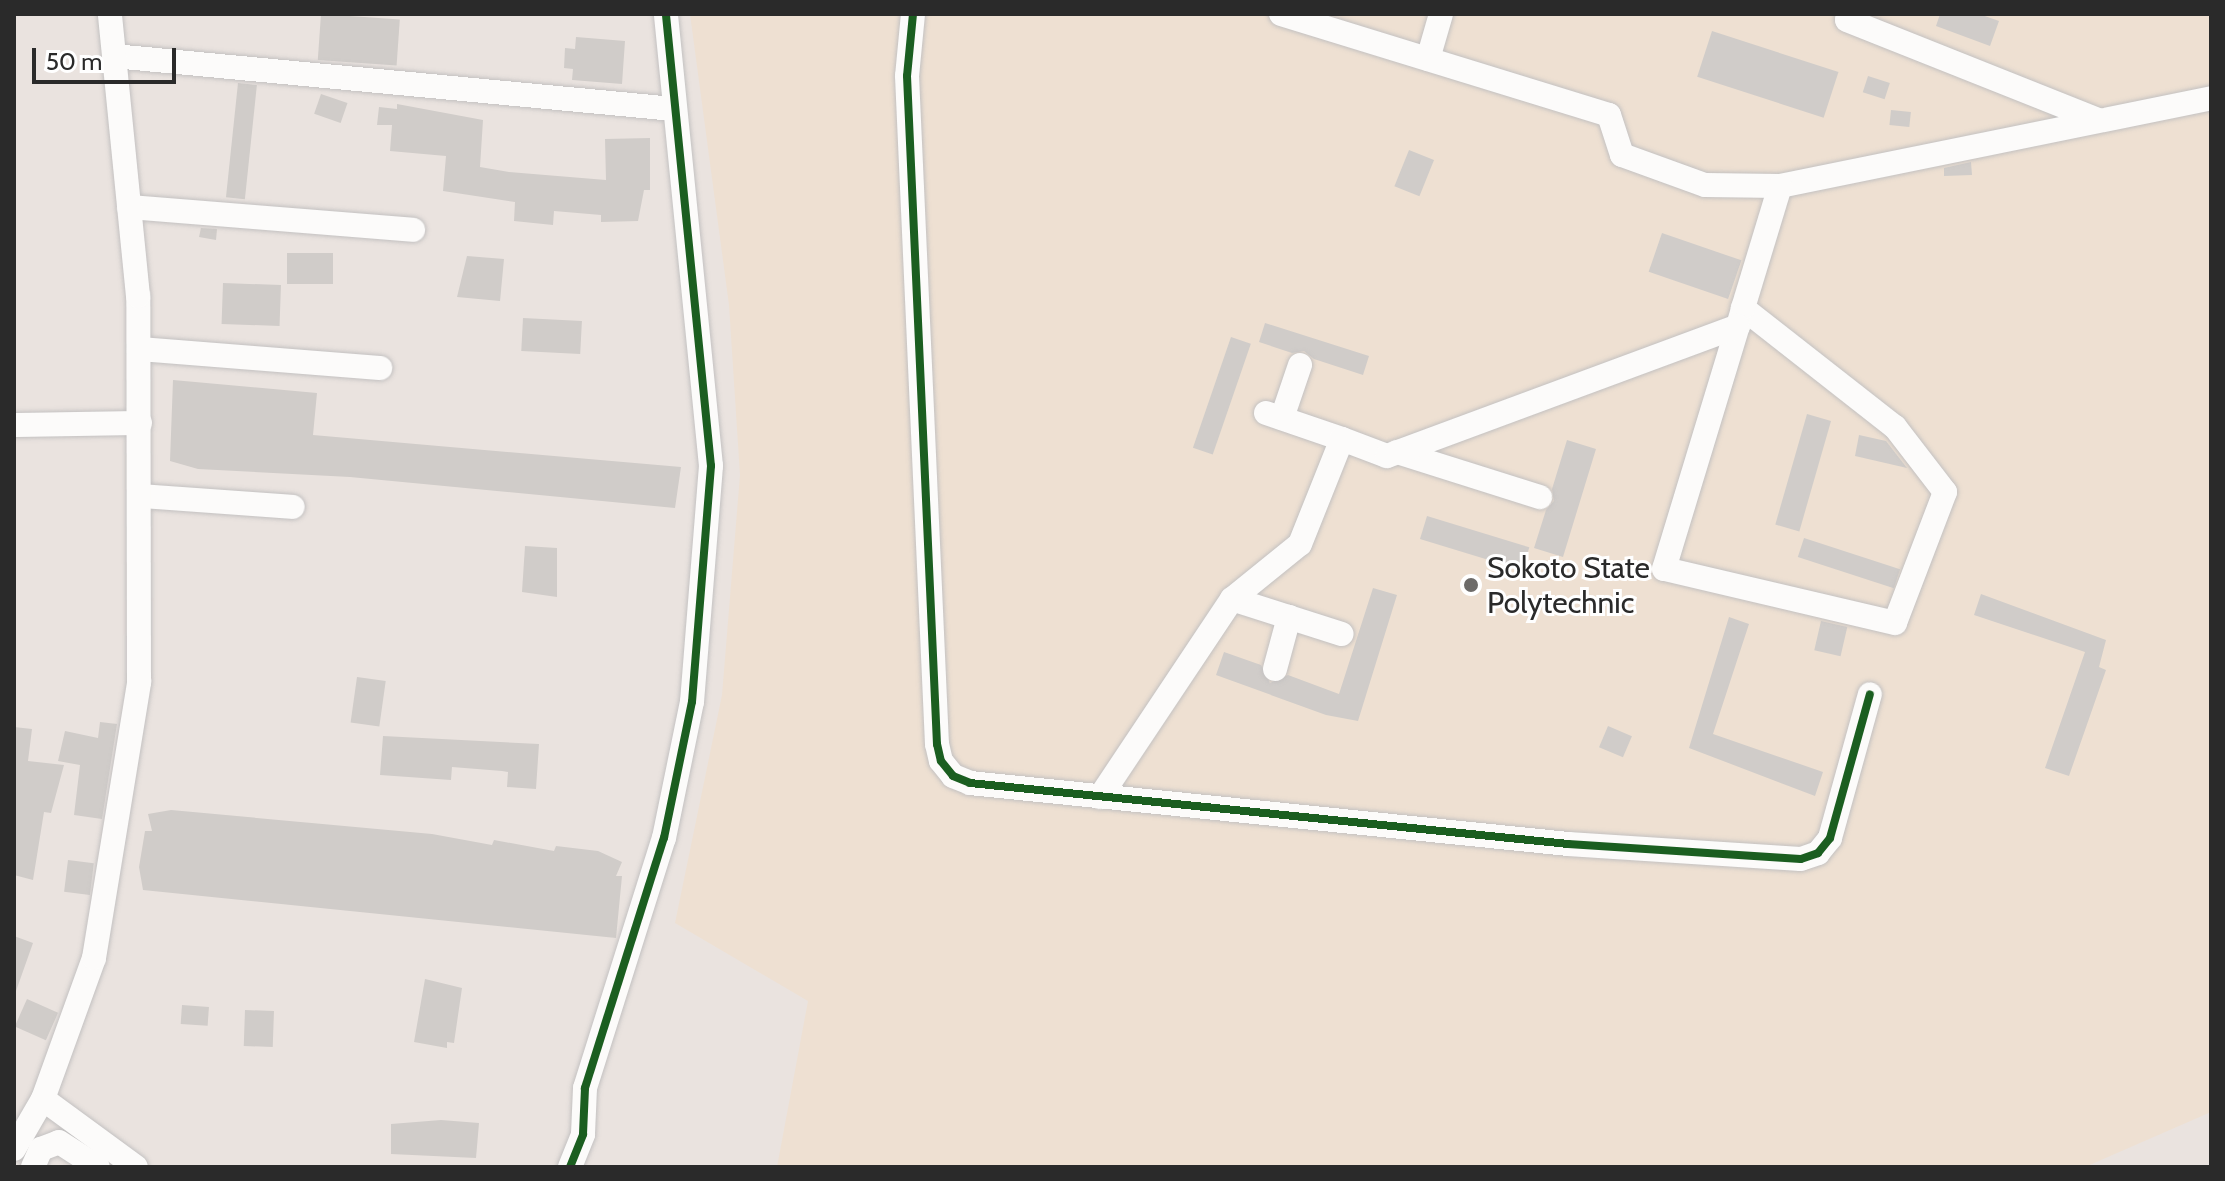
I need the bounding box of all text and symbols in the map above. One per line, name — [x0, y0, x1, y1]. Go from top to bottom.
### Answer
scale bar — [36, 32, 180, 82]
text: 50 m — [46, 47, 102, 76]
place label: Sokoto State Polytechnic — [1487, 550, 1650, 620]
marker: Sokoto State Polytechnic — [1462, 576, 1480, 594]

